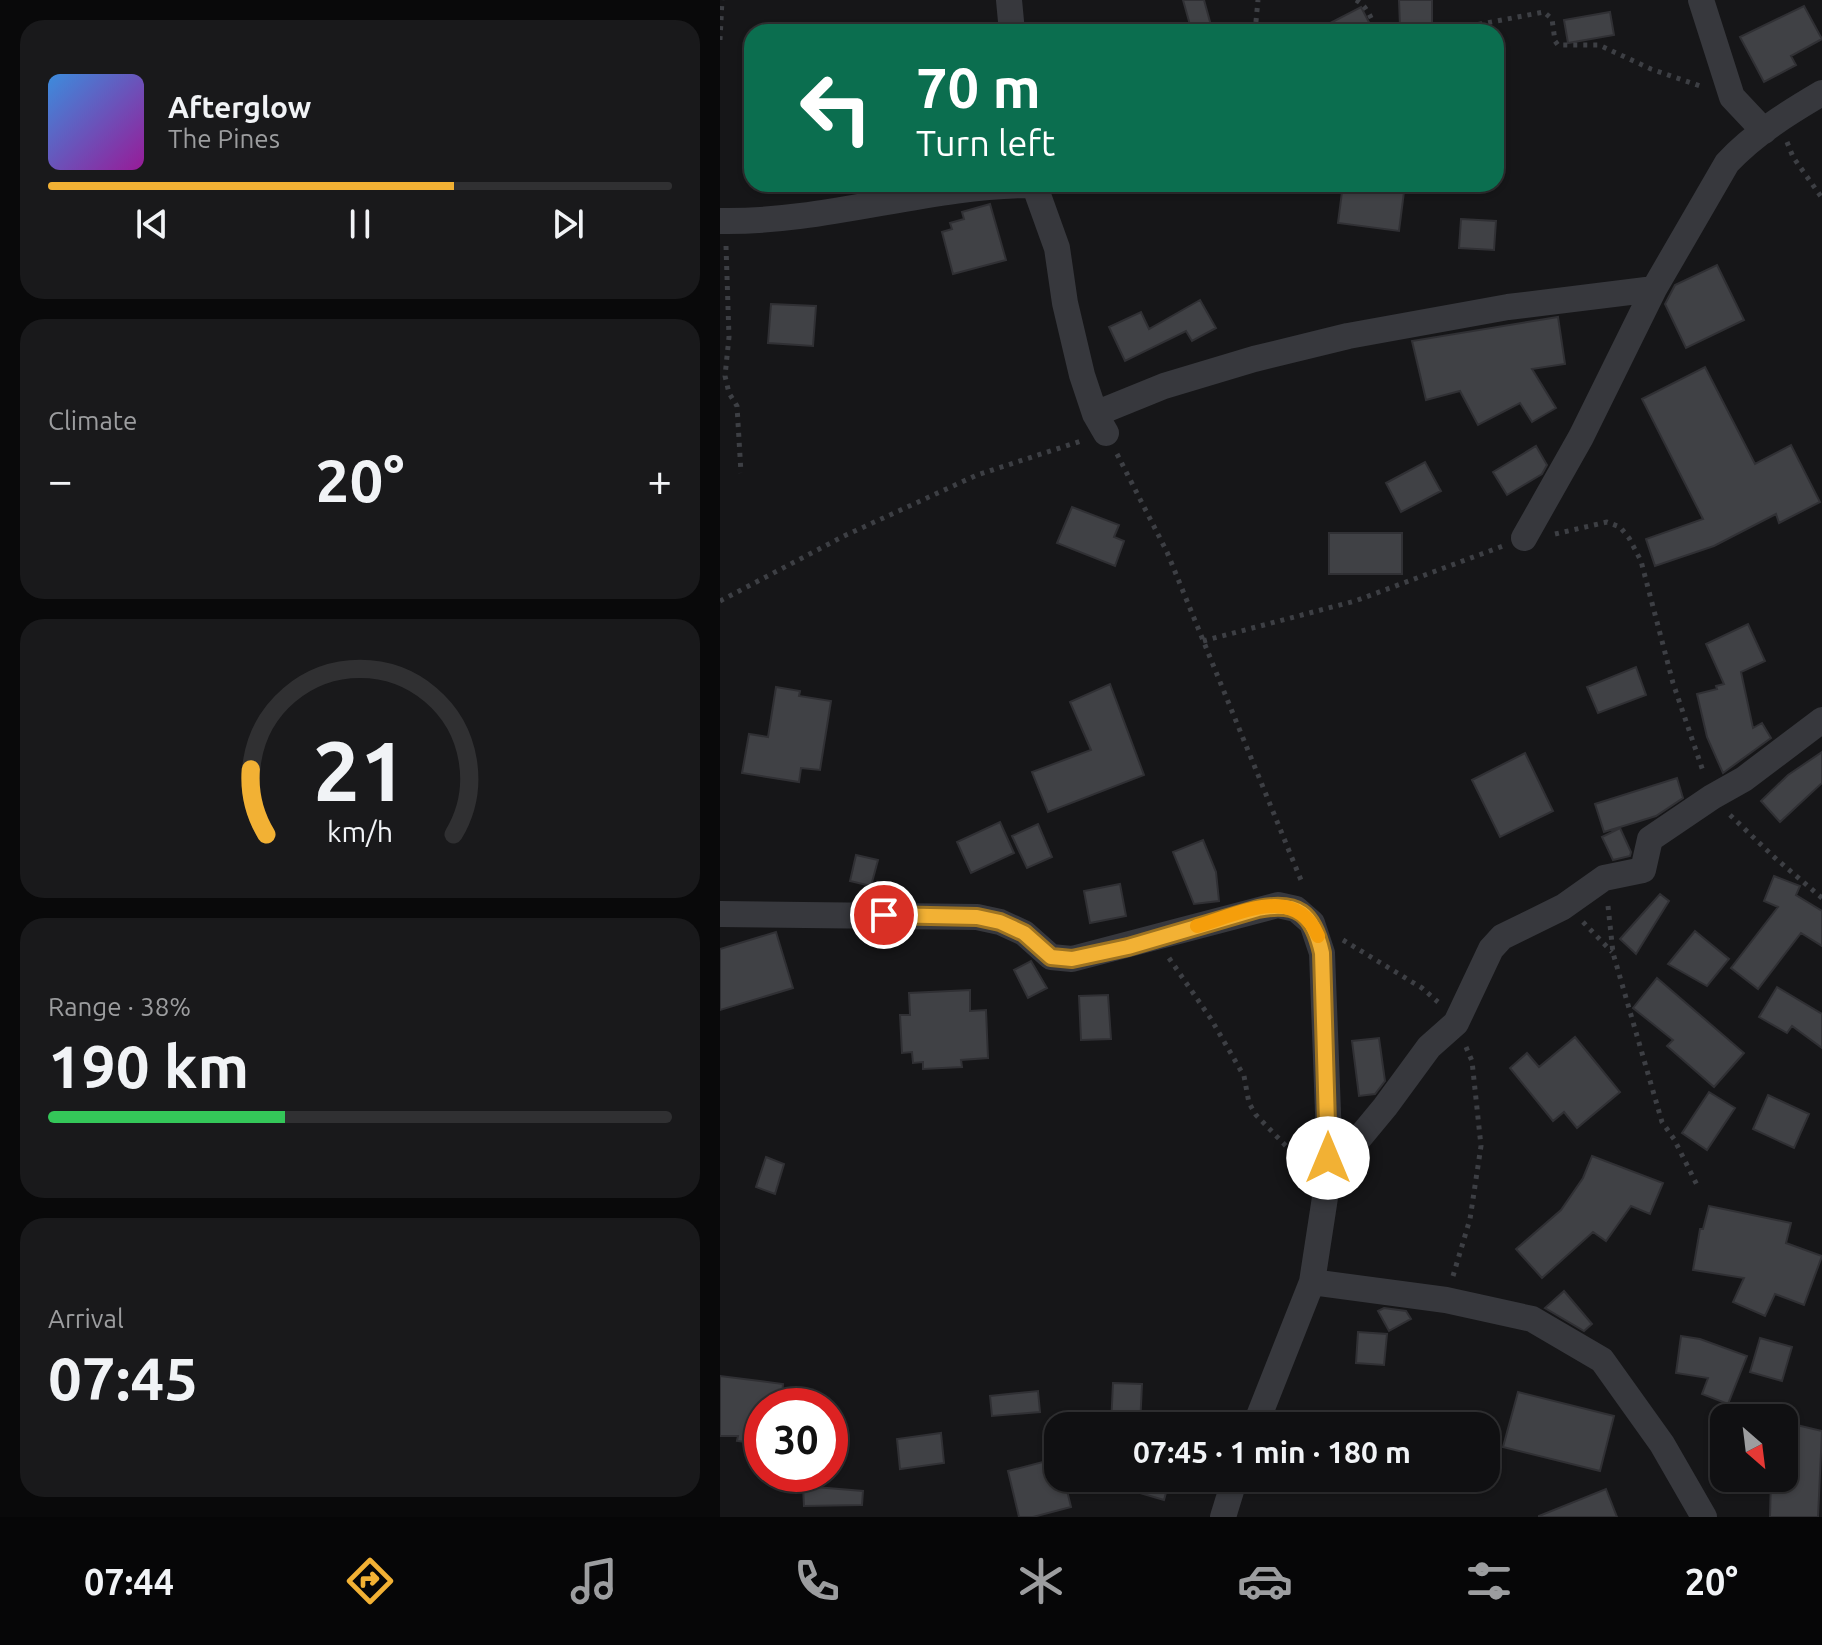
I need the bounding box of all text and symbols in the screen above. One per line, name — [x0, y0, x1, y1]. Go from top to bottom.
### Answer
icon: left — [784, 56, 888, 160]
text: 70 m — [916, 56, 1041, 119]
text: Afterglow — [168, 90, 311, 124]
text: Turn left — [916, 122, 1055, 163]
text: The Pines — [168, 124, 280, 153]
icon: previous — [130, 202, 174, 246]
icon: pause — [338, 202, 382, 246]
icon: next — [546, 202, 590, 246]
text: Climate — [48, 406, 137, 435]
text: 20° — [316, 446, 404, 513]
text: − — [48, 455, 73, 504]
text: + — [647, 455, 672, 504]
text: 21 — [313, 722, 407, 816]
text: km/h — [327, 815, 393, 847]
pin — [850, 881, 918, 949]
icon: arrive — [862, 893, 906, 937]
text: Range · 38% — [48, 992, 191, 1021]
text: 190 km — [48, 1032, 249, 1099]
position arrow — [1286, 1116, 1370, 1200]
text: Arrival — [48, 1304, 124, 1333]
text: 07:45 — [48, 1344, 198, 1411]
speed limit sign: 30 — [744, 1388, 848, 1492]
north arrow — [1710, 1404, 1798, 1492]
map controls — [1710, 1404, 1798, 1492]
text: 07:45 · 1 min · 180 m — [1133, 1435, 1411, 1469]
icon: directions — [342, 1553, 398, 1609]
icon: music — [566, 1553, 622, 1609]
icon: phone — [789, 1553, 845, 1609]
icon: climate — [1013, 1553, 1069, 1609]
icon: car — [1237, 1553, 1293, 1609]
icon: filters — [1461, 1553, 1517, 1609]
text: 07:44 — [84, 1561, 174, 1602]
text: 20° — [1685, 1561, 1738, 1602]

